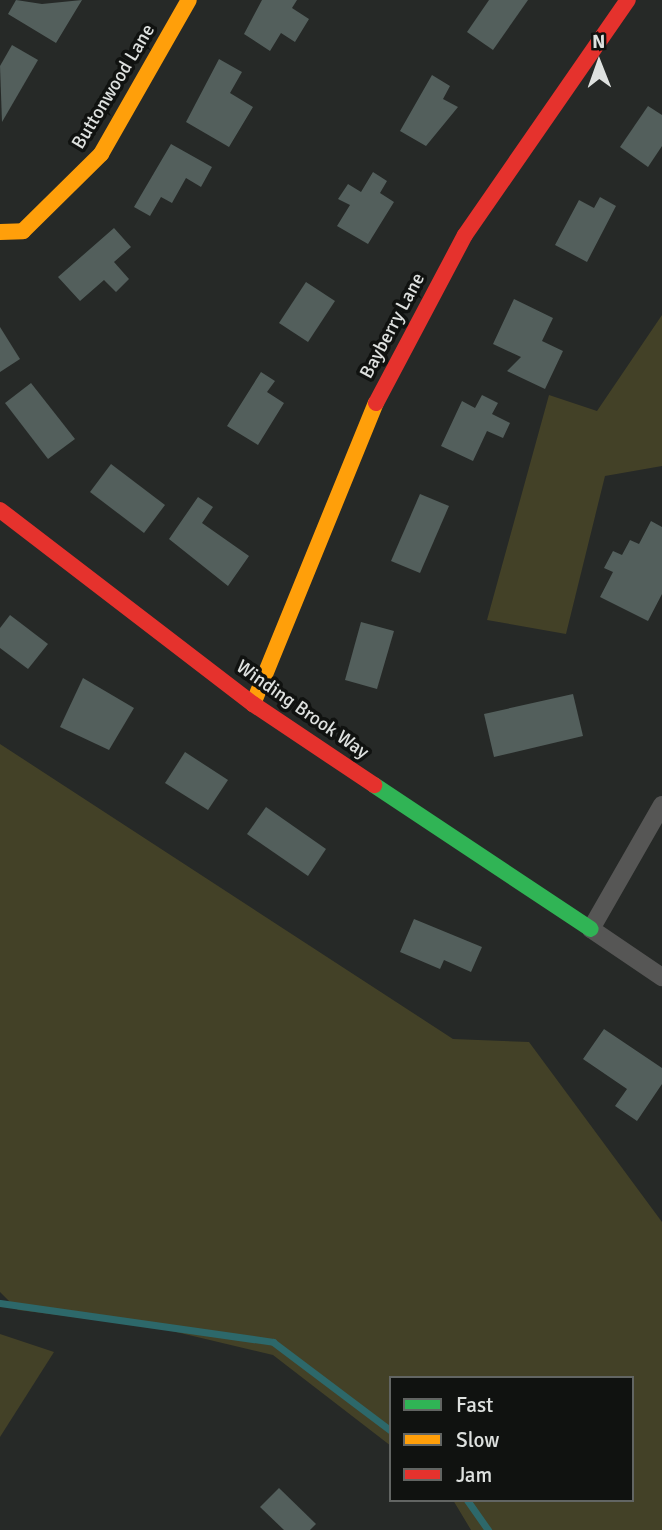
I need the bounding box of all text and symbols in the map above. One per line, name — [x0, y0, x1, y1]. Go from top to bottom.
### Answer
street label: Buttonwood Lane — [68, 20, 160, 154]
north arrow — [564, 28, 634, 98]
text: N — [592, 30, 605, 54]
street label: Bayberry Lane — [356, 269, 430, 383]
street label: Winding Brook Way — [231, 656, 373, 764]
legend — [389, 1376, 634, 1502]
text: Fast — [456, 1392, 493, 1418]
text: Slow — [456, 1427, 500, 1453]
text: Jam — [456, 1462, 492, 1488]

